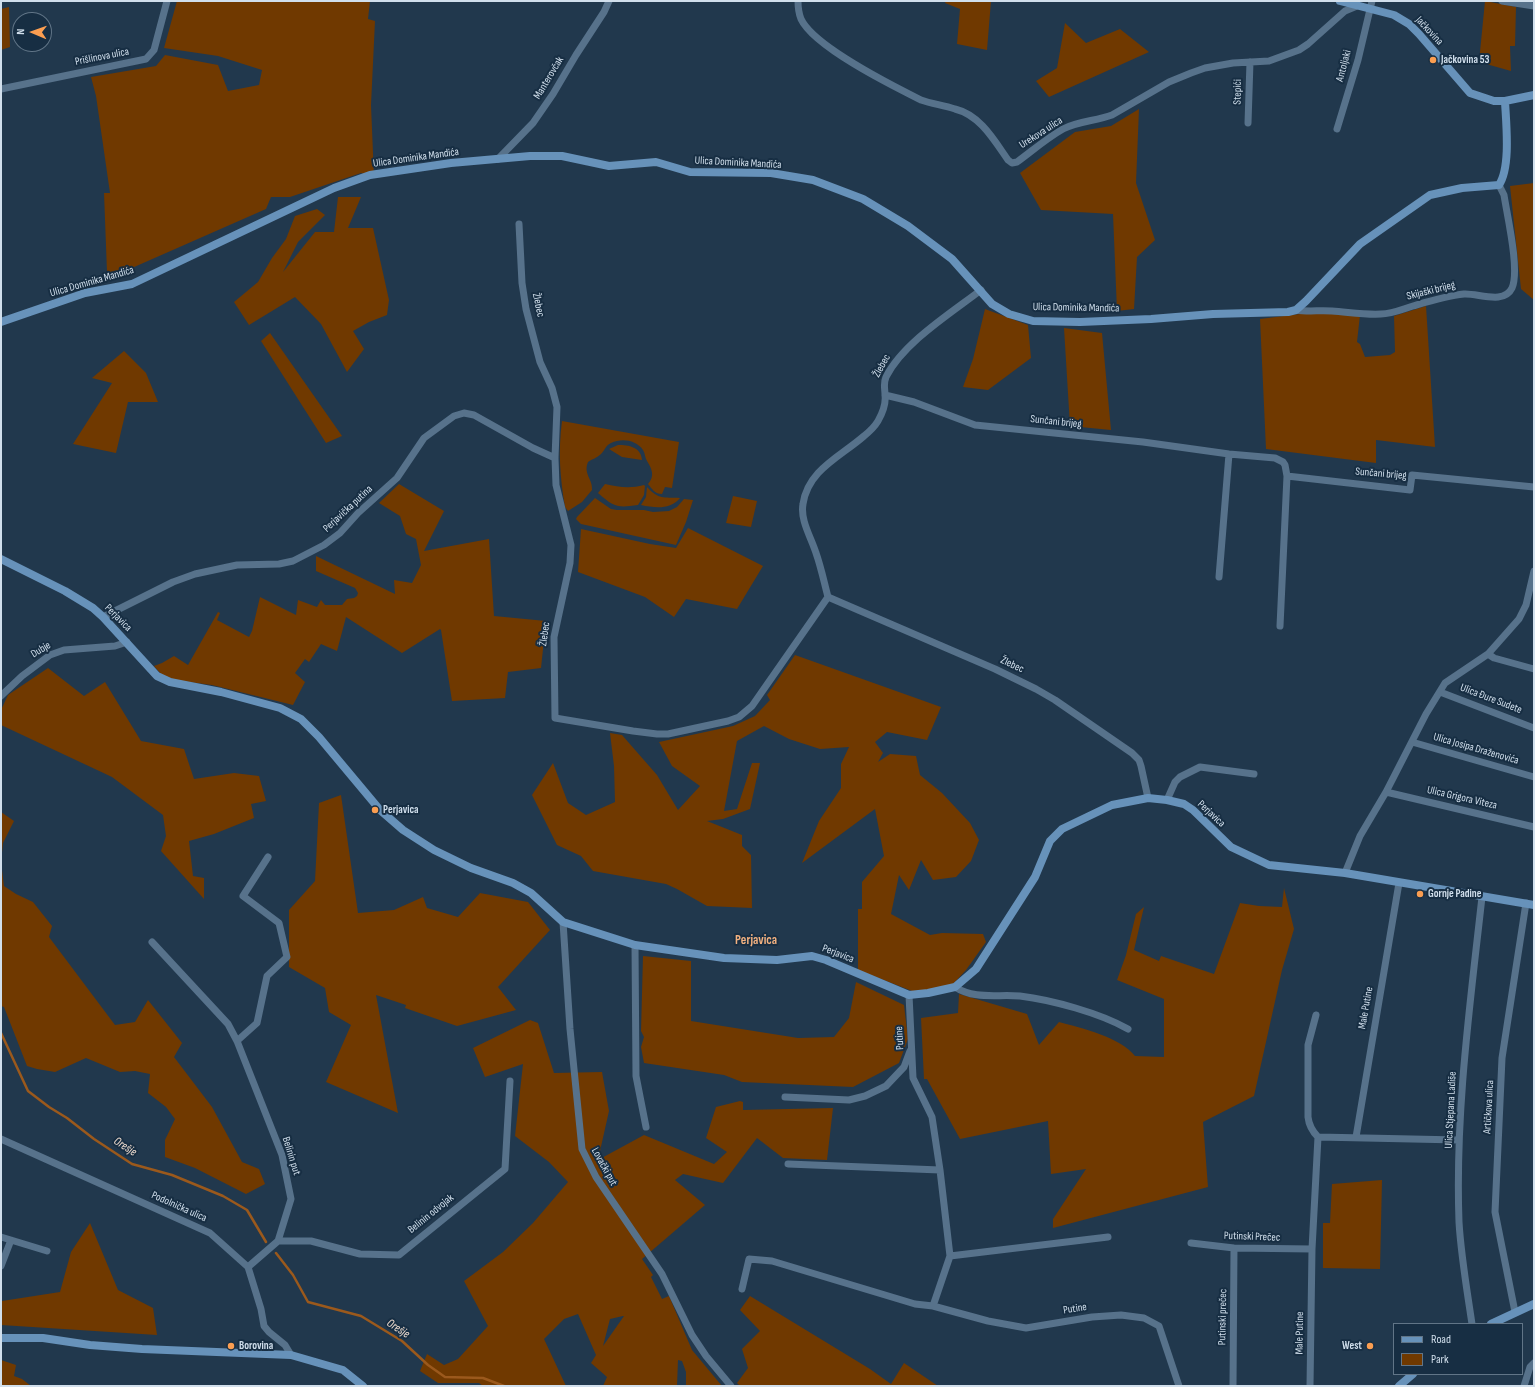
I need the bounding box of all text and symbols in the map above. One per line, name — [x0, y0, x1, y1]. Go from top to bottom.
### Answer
north arrow — [12, 12, 52, 52]
street label: Jačkovina — [1412, 14, 1446, 48]
text: N — [14, 28, 27, 35]
street label: Prišlinova ulica — [74, 45, 130, 69]
street label: Antoljaki — [1333, 49, 1355, 83]
place label: Jačkovina 53 — [1441, 53, 1489, 67]
street label: Manterovčak — [531, 54, 567, 102]
marker: Jačkovina 53 — [1428, 55, 1438, 65]
street label: Stepići — [1231, 79, 1245, 105]
street label: Urekova ulica — [1017, 114, 1065, 152]
street label: Ulica Dominika Mandića — [372, 145, 460, 171]
street label: Ulica Dominika Mandića — [694, 154, 782, 172]
street label: Ulica Dominika Mandića — [49, 264, 135, 300]
street label: Skijaški brijeg — [1405, 279, 1457, 303]
street label: Žlebec — [529, 292, 547, 318]
street label: Ulica Dominika Mandića — [1033, 301, 1119, 315]
street label: Žlebec — [870, 352, 894, 380]
street label: Sunčani brijeg — [1030, 413, 1082, 431]
street label: Sunčani brijeg — [1355, 465, 1407, 483]
street label: Perjavička putina — [321, 483, 375, 535]
street label: Perjavica — [102, 602, 134, 634]
street label: Žlebec — [537, 621, 553, 647]
street label: Dubje — [29, 639, 53, 661]
street label: Žlebec — [998, 654, 1026, 676]
street label: Ulica Đure Sudete — [1458, 681, 1524, 717]
street label: Ulica Josipa Draženovića — [1432, 731, 1520, 767]
street label: Ulica Grigora Viteza — [1426, 784, 1498, 812]
street label: Perjavica — [1194, 798, 1228, 830]
place label: Perjavica — [383, 803, 419, 817]
marker: Perjavica — [370, 805, 380, 815]
place label: Gornje Padine — [1428, 887, 1481, 901]
marker: Gornje Padine — [1415, 889, 1425, 899]
district label: Perjavica — [735, 933, 777, 949]
street label: Perjavica — [820, 942, 856, 966]
street label: Male Putine — [1356, 986, 1376, 1030]
street label: Putine — [893, 1026, 907, 1050]
street label: Ulica Stjepana Ladiše — [1442, 1071, 1460, 1149]
street label: Artičkova ulica — [1481, 1080, 1497, 1134]
water label: Orešje — [111, 1134, 139, 1160]
street label: Belinin put — [279, 1135, 303, 1177]
street label: Lovački put — [588, 1146, 620, 1188]
street label: Podolnička ulica — [149, 1189, 209, 1225]
street label: Belinin odvojak — [405, 1192, 457, 1236]
street label: Putinski Prečec — [1224, 1229, 1280, 1245]
street label: Putinski prečec — [1216, 1289, 1230, 1345]
street label: Putine — [1062, 1301, 1088, 1317]
street label: Male Putine — [1293, 1312, 1307, 1354]
water label: Orešje — [384, 1316, 412, 1342]
legend — [1393, 1323, 1523, 1375]
text: Road — [1431, 1332, 1451, 1347]
place label: Borovina — [239, 1339, 273, 1353]
place label: West — [1342, 1339, 1362, 1353]
marker: Borovina — [226, 1341, 236, 1351]
marker: West — [1365, 1341, 1375, 1351]
text: Park — [1431, 1352, 1449, 1367]

